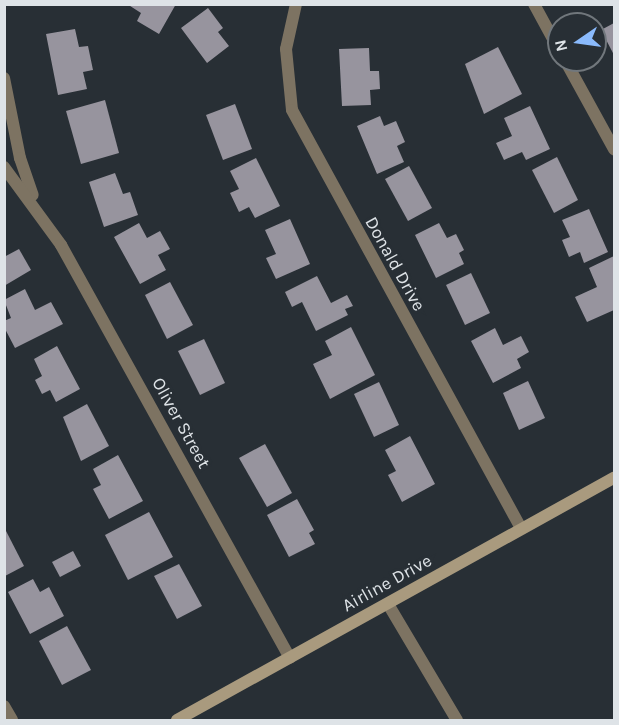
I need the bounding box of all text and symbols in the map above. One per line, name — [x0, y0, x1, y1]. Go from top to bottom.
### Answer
north arrow — [547, 12, 607, 72]
text: N — [550, 38, 571, 53]
street label: Donald Drive — [360, 213, 430, 315]
street label: Oliver Street — [147, 374, 215, 472]
street label: Airline Drive — [338, 550, 436, 616]

